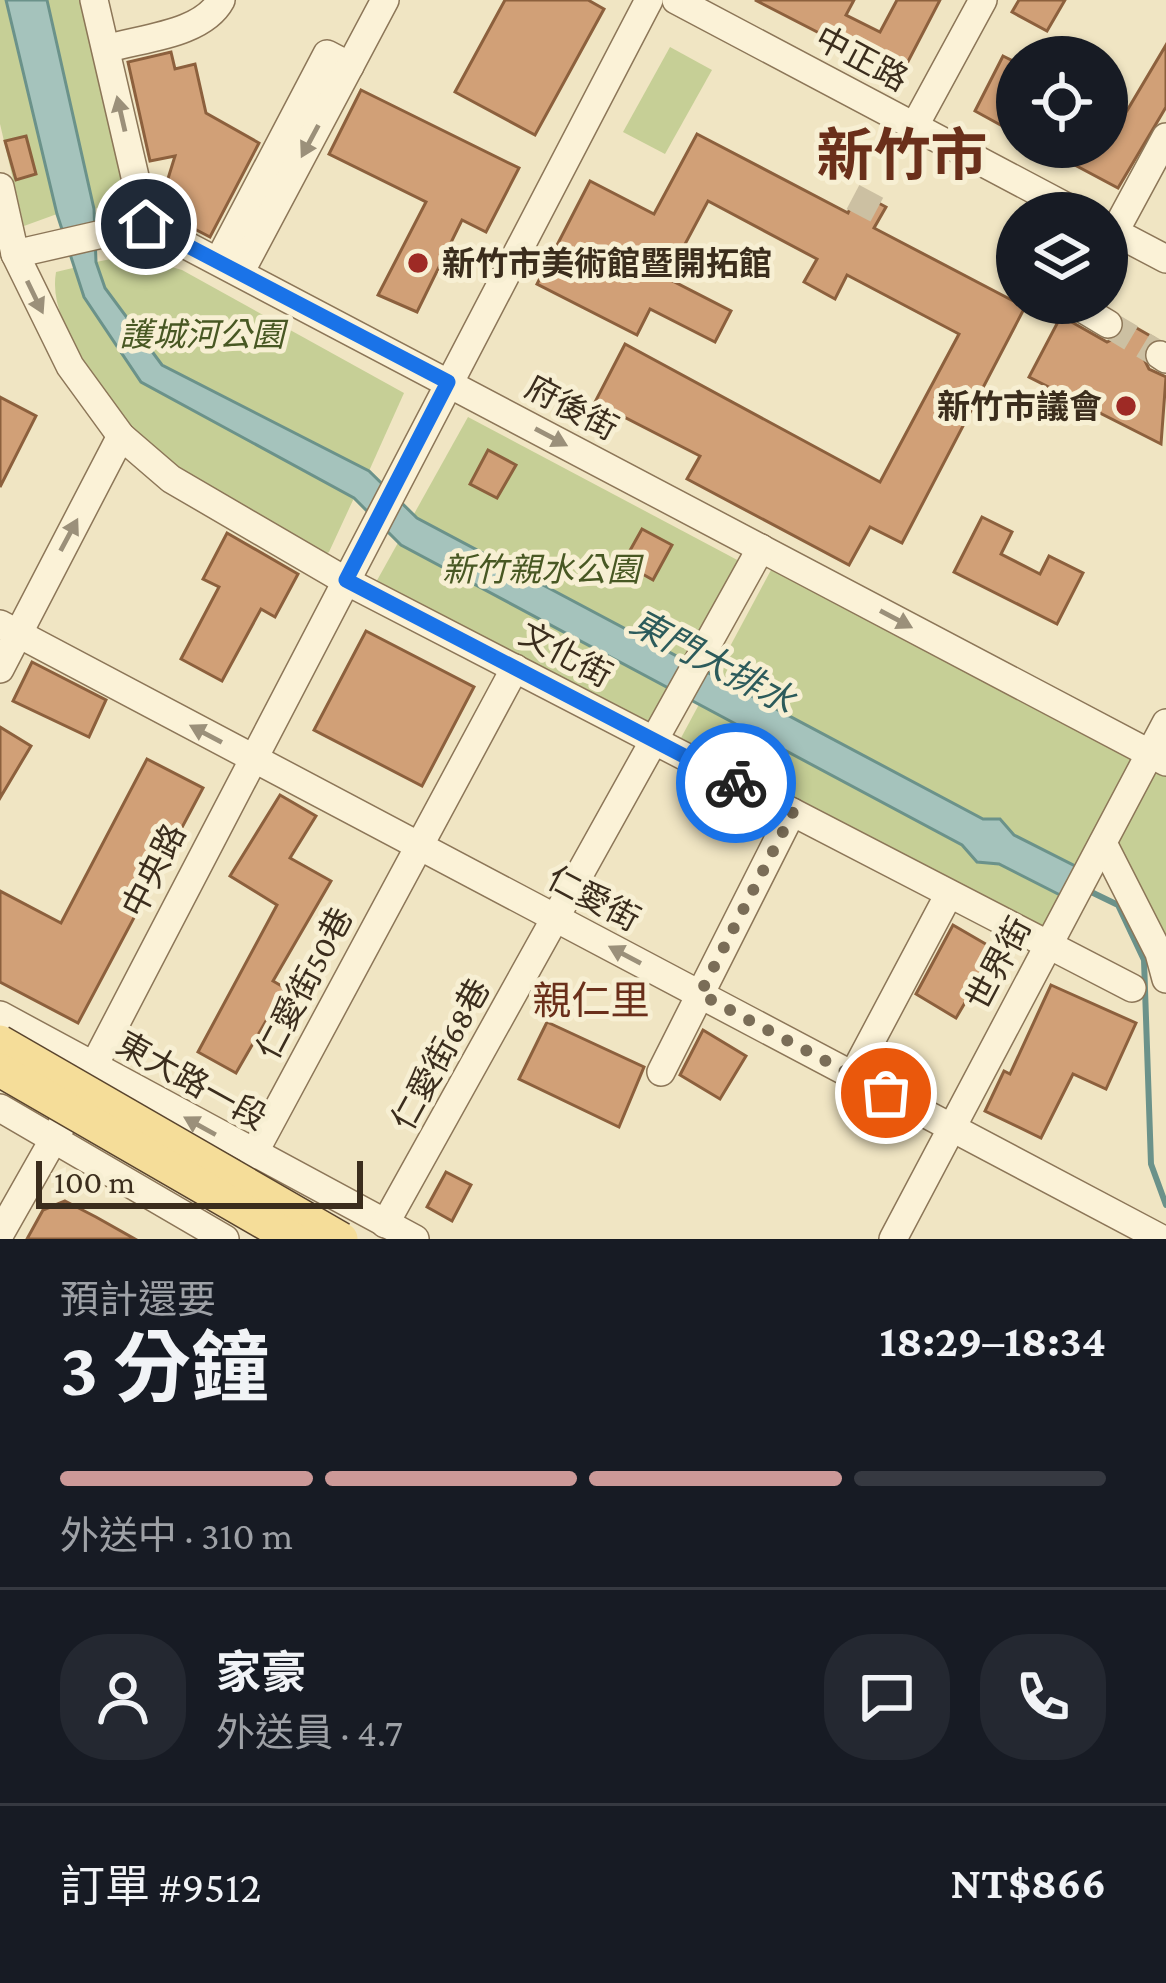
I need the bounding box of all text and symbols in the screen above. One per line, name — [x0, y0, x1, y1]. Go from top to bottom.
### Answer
street label: 中正路 — [809, 19, 914, 98]
map controls — [996, 36, 1128, 324]
button: locate — [996, 36, 1128, 168]
one-way arrow — [111, 95, 130, 132]
one-way arrow — [301, 123, 321, 158]
district label: 新竹市 — [817, 124, 988, 187]
pin — [95, 173, 197, 275]
icon: home — [113, 191, 179, 257]
button: layers — [996, 192, 1128, 324]
place label: 新竹市美術館暨開拓館 — [442, 245, 772, 282]
marker: 新竹市美術館暨開拓館 — [405, 250, 431, 276]
one-way arrow — [25, 280, 45, 315]
park label: 護城河公園 — [120, 316, 289, 353]
street label: 府後街 — [519, 368, 624, 447]
place label: 新竹市議會 — [937, 388, 1102, 425]
marker: 新竹市議會 — [1113, 393, 1139, 419]
one-way arrow — [534, 426, 568, 446]
one-way arrow — [59, 518, 79, 552]
park label: 新竹親水公園 — [442, 551, 644, 588]
water label: 東門大排水 — [624, 602, 803, 723]
one-way arrow — [878, 608, 913, 629]
street label: 文化街 — [513, 615, 618, 694]
courier — [676, 723, 796, 843]
one-way arrow — [189, 724, 224, 744]
icon: bike — [703, 750, 769, 816]
street label: 中央路 — [114, 818, 192, 923]
street label: 仁愛街 — [541, 859, 646, 938]
street label: 仁愛街50巷 — [249, 901, 360, 1065]
street label: 世界街 — [959, 911, 1038, 1016]
one-way arrow — [608, 945, 643, 966]
street label: 仁愛街68巷 — [384, 972, 497, 1136]
district label: 親仁里 — [532, 979, 650, 1022]
street label: 東大路一段 — [111, 1024, 273, 1137]
pin — [835, 1042, 937, 1144]
icon: bag — [853, 1060, 919, 1126]
one-way arrow — [183, 1116, 217, 1137]
scale bar — [36, 1155, 363, 1208]
text: 100 m — [54, 1163, 135, 1200]
text: 預計還要 — [60, 1278, 216, 1321]
text: 18:29–18:34 — [879, 1316, 1106, 1366]
text: 3 分鐘 — [60, 1325, 269, 1412]
text: 外送中 · 310 m — [60, 1514, 293, 1557]
button: person — [60, 1634, 186, 1760]
button: chat — [824, 1634, 950, 1760]
button: phone — [980, 1634, 1106, 1760]
text: 家豪 — [216, 1648, 306, 1698]
text: 外送員 · 4.7 — [216, 1711, 403, 1754]
text: NT$866 — [951, 1858, 1106, 1908]
text: 訂單 #9512 — [60, 1862, 261, 1912]

